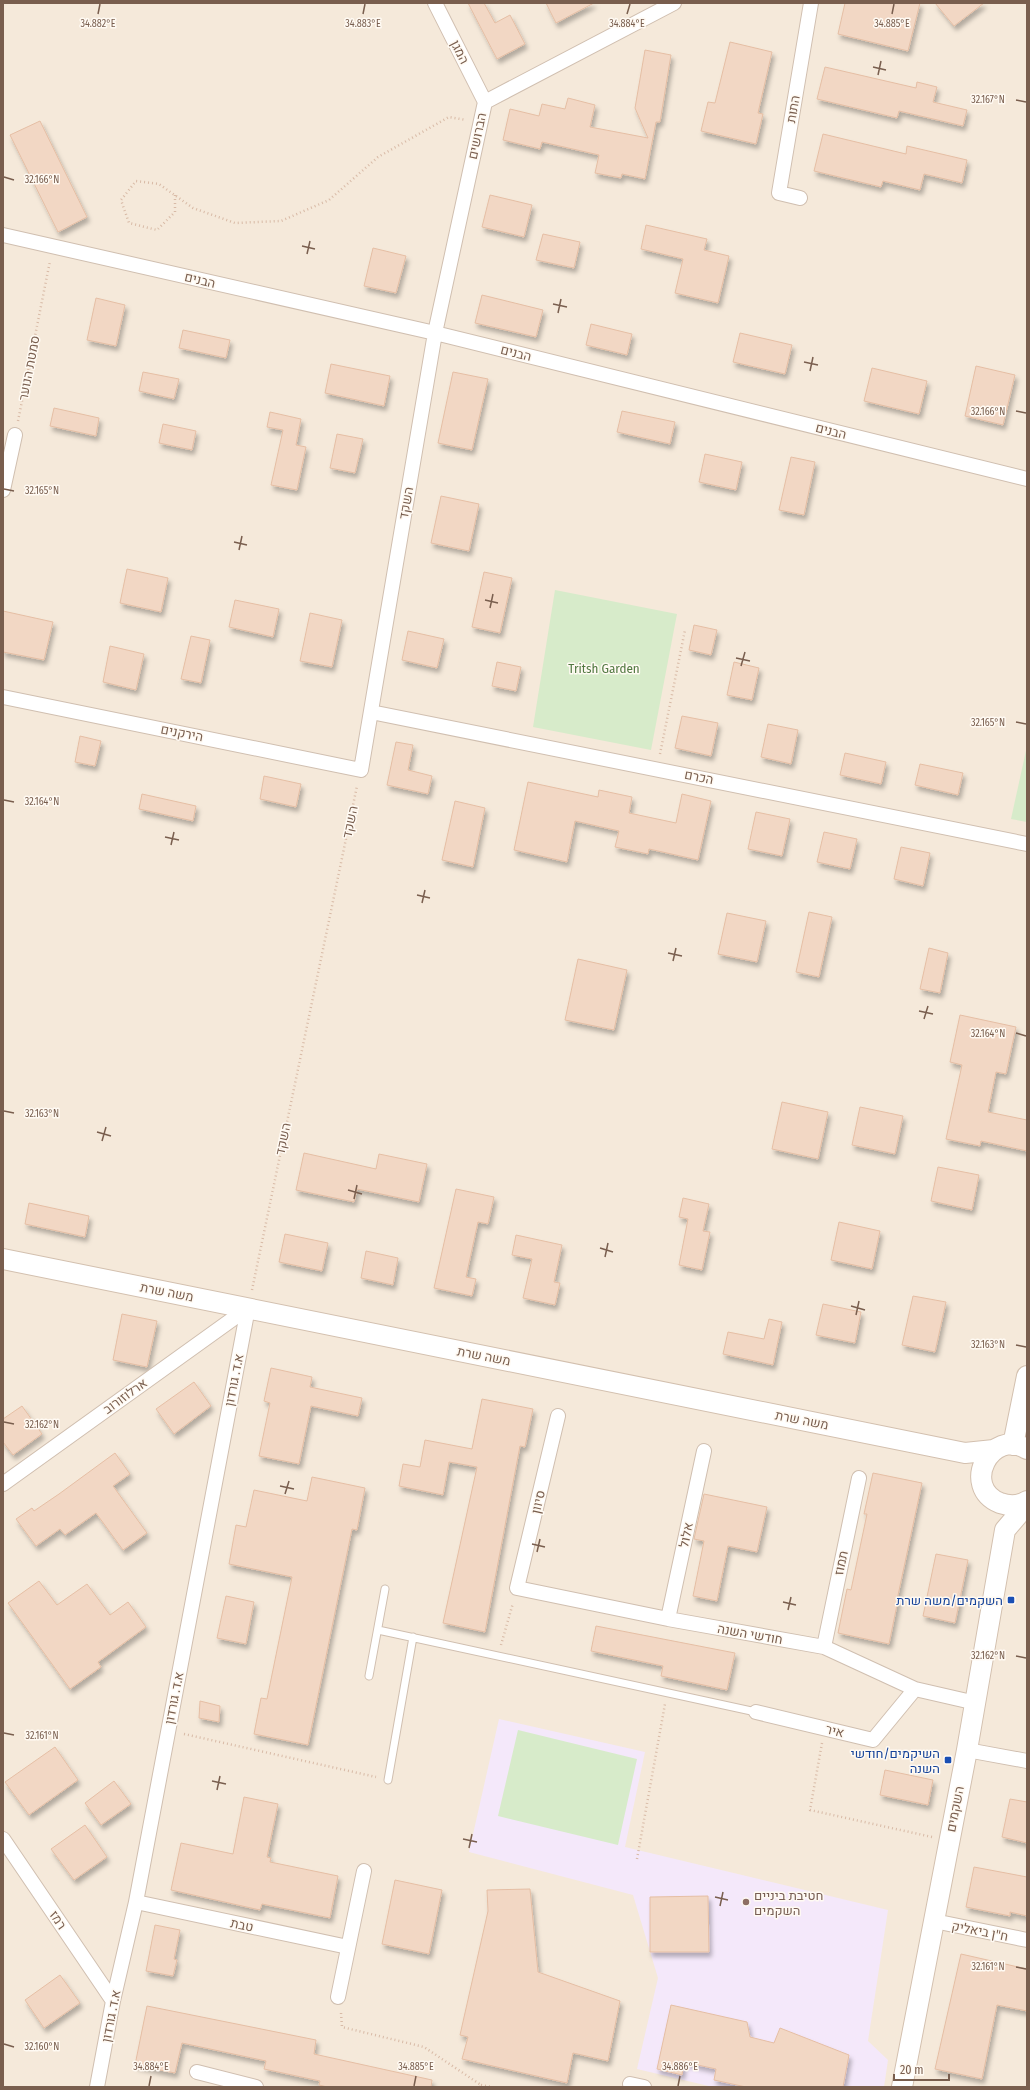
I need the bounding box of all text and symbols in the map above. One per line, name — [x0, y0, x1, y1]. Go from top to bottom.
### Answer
text: 34.882°E — [80, 18, 116, 30]
text: 34.883°E — [345, 18, 381, 30]
text: 34.884°E — [609, 18, 645, 30]
text: 34.885°E — [874, 18, 910, 30]
street label: המגן — [448, 38, 472, 66]
street label: התות — [783, 94, 803, 124]
text: 32.167°N — [971, 94, 1005, 106]
street label: הברושים — [465, 111, 489, 161]
text: 32.166°N — [25, 174, 59, 186]
street label: הבנים — [183, 269, 217, 291]
street label: סמטת הנוער — [15, 334, 43, 402]
street label: הבנים — [499, 342, 533, 364]
text: 32.166°N — [971, 406, 1005, 418]
street label: הבנים — [814, 420, 848, 442]
text: 32.165°N — [25, 485, 59, 497]
street label: השקד — [396, 486, 416, 520]
park label: Tritsh Garden — [568, 661, 640, 676]
text: 32.165°N — [971, 717, 1005, 729]
street label: הירקנים — [160, 722, 204, 744]
street label: הכרם — [683, 767, 715, 787]
text: 32.164°N — [25, 796, 59, 808]
street label: השקד — [339, 804, 361, 840]
text: 32.164°N — [971, 1028, 1005, 1040]
text: 32.163°N — [25, 1108, 59, 1120]
street label: השקד — [272, 1121, 294, 1157]
street label: משה שרת — [139, 1279, 195, 1305]
text: 32.163°N — [971, 1339, 1005, 1351]
street label: משה שרת — [456, 1343, 512, 1369]
street label: א.ד. גורדון — [222, 1352, 246, 1408]
street label: ארלוזורוב — [100, 1375, 150, 1417]
street label: משה שרת — [774, 1407, 830, 1433]
text: 32.162°N — [25, 1419, 59, 1431]
street label: סיוון — [528, 1489, 548, 1515]
street label: אלול — [676, 1521, 696, 1549]
street label: תמוז — [831, 1549, 851, 1577]
place label: השקמים/משה שרת — [896, 1593, 1003, 1608]
marker: השקמים/משה שרת — [1006, 1595, 1016, 1605]
street label: חודשי השנה — [716, 1621, 784, 1647]
text: 32.162°N — [971, 1650, 1005, 1662]
street label: א.ד. גורדון — [162, 1670, 186, 1726]
street label: איר — [824, 1721, 846, 1741]
text: 32.161°N — [25, 1730, 59, 1742]
place label: השיקמים/חודשי השנה — [851, 1746, 940, 1776]
marker: השיקמים/חודשי השנה — [943, 1755, 953, 1765]
street label: השקמים — [943, 1785, 967, 1833]
place label: חטיבת ביניים השקמים — [754, 1888, 823, 1918]
marker: חטיבת ביניים השקמים — [741, 1897, 751, 1907]
street label: רמז — [46, 1908, 70, 1932]
street label: טבת — [229, 1915, 255, 1935]
street label: ח"ן ביאליק — [950, 1918, 1010, 1944]
text: 32.161°N — [971, 1961, 1005, 1973]
street label: א.ד. גורדון — [99, 1988, 123, 2044]
text: 32.160°N — [25, 2041, 59, 2053]
scale bar — [894, 2056, 949, 2082]
text: 34.884°E — [133, 2061, 169, 2073]
text: 34.885°E — [398, 2061, 434, 2073]
text: 34.886°E — [662, 2061, 698, 2073]
text: 20 m — [900, 2063, 924, 2077]

